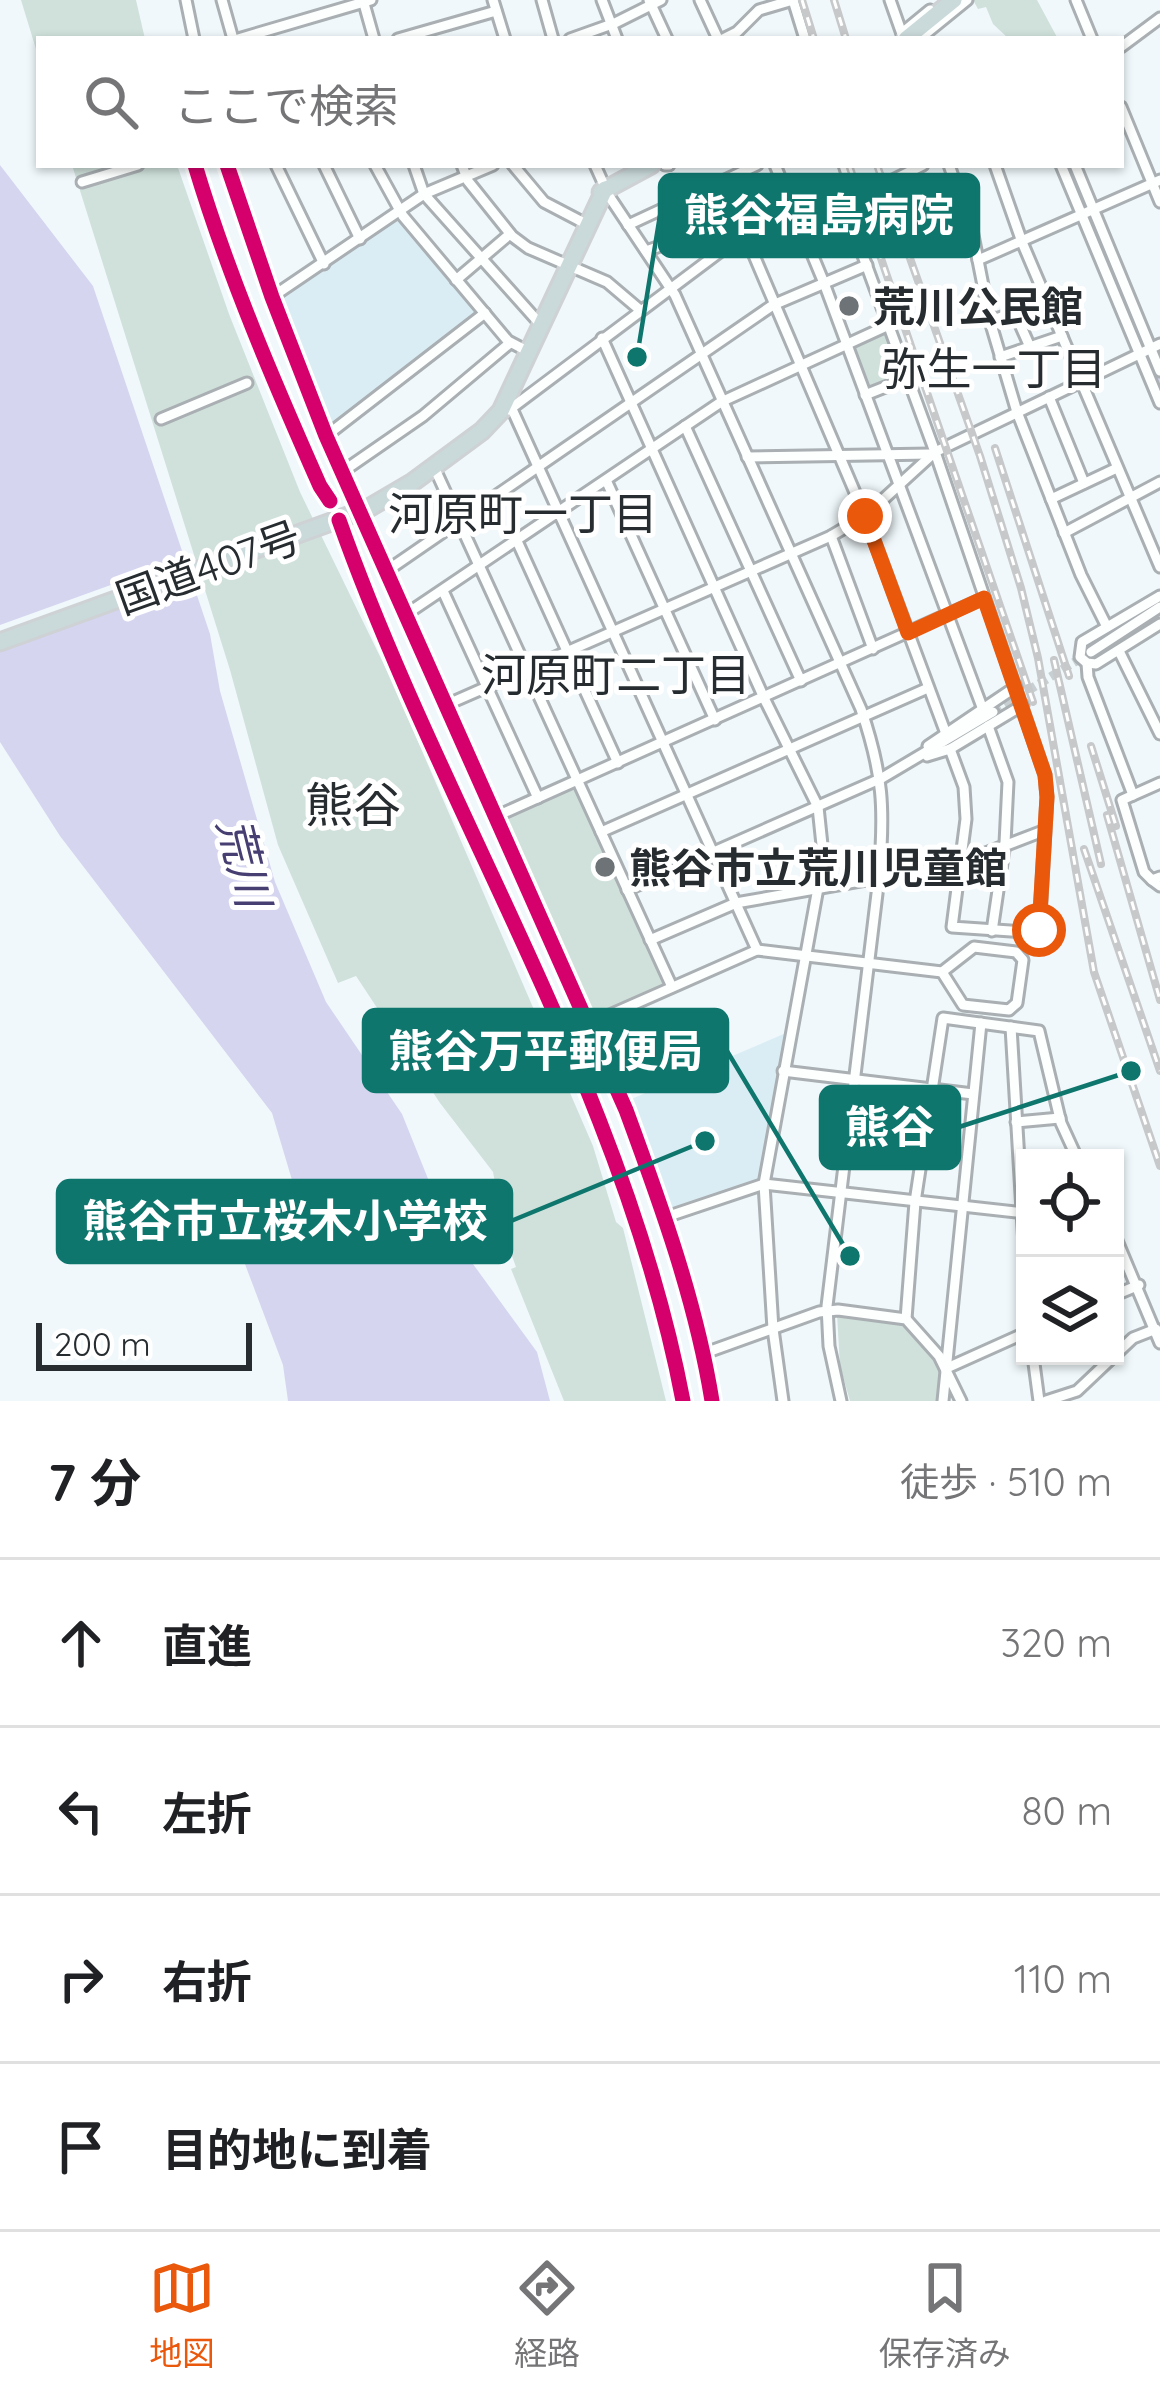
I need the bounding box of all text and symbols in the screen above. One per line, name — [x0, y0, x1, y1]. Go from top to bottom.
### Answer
search box — [36, 36, 1124, 168]
icon: search — [78, 69, 144, 135]
text: ここで検索 — [174, 77, 399, 133]
callout: 熊谷福島病院 — [660, 175, 978, 256]
text: 熊谷福島病院 — [684, 186, 954, 242]
place label: 荒川公民館 — [873, 280, 1083, 333]
marker: 荒川公民館 — [836, 293, 862, 319]
district label: 弥生一丁目 — [881, 340, 1107, 396]
district label: 河原町一丁目 — [388, 485, 658, 541]
route end — [838, 489, 892, 543]
street label: 国道407号 — [109, 509, 307, 625]
district label: 河原町二丁目 — [481, 646, 751, 702]
district label: 熊谷 — [305, 774, 401, 834]
water label: 荒川 — [207, 812, 284, 916]
place label: 熊谷市立荒川児童館 — [629, 841, 1007, 894]
marker: 熊谷市立荒川児童館 — [592, 854, 618, 880]
route start — [1012, 903, 1066, 957]
callout: 熊谷万平郵便局 — [364, 1010, 727, 1091]
text: 熊谷万平郵便局 — [388, 1022, 704, 1078]
callout: 熊谷 — [821, 1087, 959, 1168]
text: 熊谷 — [845, 1098, 935, 1154]
map controls — [1016, 1149, 1124, 1365]
button: locate — [1016, 1149, 1124, 1257]
callout: 熊谷市立桜木小学校 — [58, 1181, 511, 1262]
text: 熊谷市立桜木小学校 — [82, 1192, 488, 1248]
button: layers — [1016, 1257, 1124, 1365]
scale bar — [36, 1317, 252, 1370]
text: 200 m — [54, 1323, 151, 1364]
text: 7 分 — [48, 1450, 141, 1514]
text: 徒歩 · 510 m — [900, 1457, 1112, 1506]
icon: ahead — [48, 1610, 114, 1676]
text: 直進 — [162, 1617, 252, 1673]
text: 320 m — [1001, 1618, 1112, 1667]
icon: left — [48, 1778, 114, 1844]
text: 左折 — [162, 1785, 252, 1841]
text: 80 m — [1022, 1786, 1112, 1835]
icon: right — [48, 1946, 114, 2012]
text: 右折 — [162, 1953, 252, 2009]
text: 110 m — [1014, 1954, 1112, 2003]
icon: arrive — [48, 2114, 114, 2180]
text: 目的地に到着 — [162, 2121, 432, 2177]
tab: 地図 — [149, 2255, 215, 2375]
tab: 経路 — [514, 2255, 580, 2375]
tab: 保存済み — [879, 2255, 1011, 2375]

